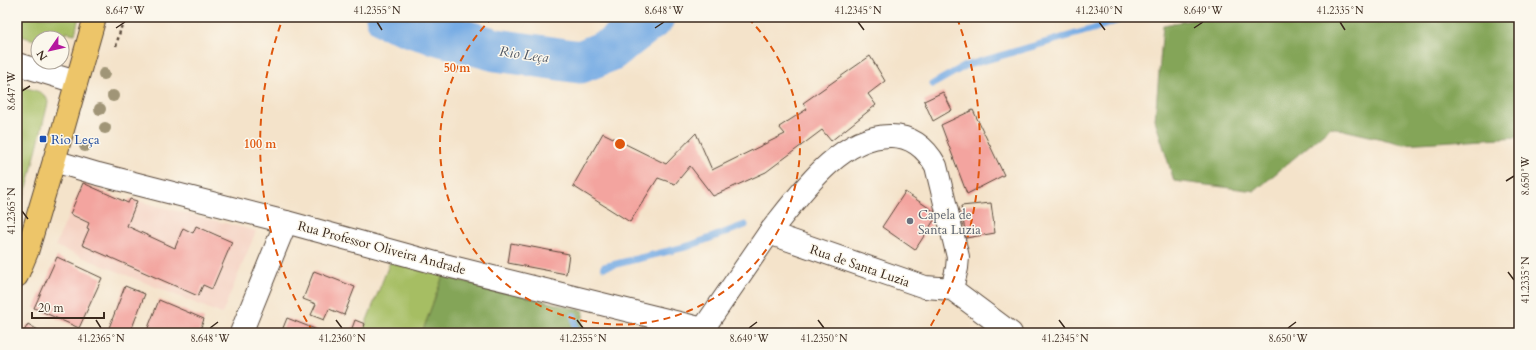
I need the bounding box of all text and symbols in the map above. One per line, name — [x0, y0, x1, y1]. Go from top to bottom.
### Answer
text: 8.647°W — [105, 4, 146, 18]
text: 41.2355°N — [354, 4, 401, 18]
text: 8.648°W — [644, 4, 685, 18]
text: 41.2345°N — [835, 4, 882, 18]
text: 41.2340°N — [1076, 4, 1123, 18]
text: 8.649°W — [1183, 4, 1224, 18]
text: 41.2335°N — [1317, 4, 1364, 18]
north arrow — [30, 30, 70, 70]
water label: Rio Leça — [498, 42, 550, 67]
text: N — [33, 47, 51, 63]
text: 50 m — [444, 60, 471, 76]
text: 8.647°W — [5, 70, 19, 111]
place label: Rio Leça — [51, 131, 100, 149]
marker: Rio Leça — [38, 134, 48, 144]
text: 100 m — [244, 136, 277, 152]
centre of rings — [613, 137, 627, 151]
text: 8.650°W — [1519, 155, 1533, 196]
text: 41.2365°N — [5, 187, 19, 234]
place label: Capela de Santa Luzia — [918, 206, 981, 239]
marker: Capela de Santa Luzia — [905, 216, 915, 226]
street label: Rua Professor Oliveira Andrade — [296, 217, 468, 279]
street label: Rua de Santa Luzia — [807, 240, 912, 292]
text: 41.2335°N — [1519, 256, 1533, 303]
scale bar — [32, 294, 104, 320]
text: 20 m — [38, 300, 65, 316]
text: 41.2365°N — [78, 332, 125, 346]
text: 8.648°W — [190, 332, 231, 346]
text: 41.2360°N — [319, 332, 366, 346]
text: 41.2355°N — [560, 332, 607, 346]
text: 8.649°W — [729, 332, 770, 346]
text: 41.2350°N — [801, 332, 848, 346]
text: 41.2345°N — [1042, 332, 1089, 346]
text: 8.650°W — [1268, 332, 1309, 346]

